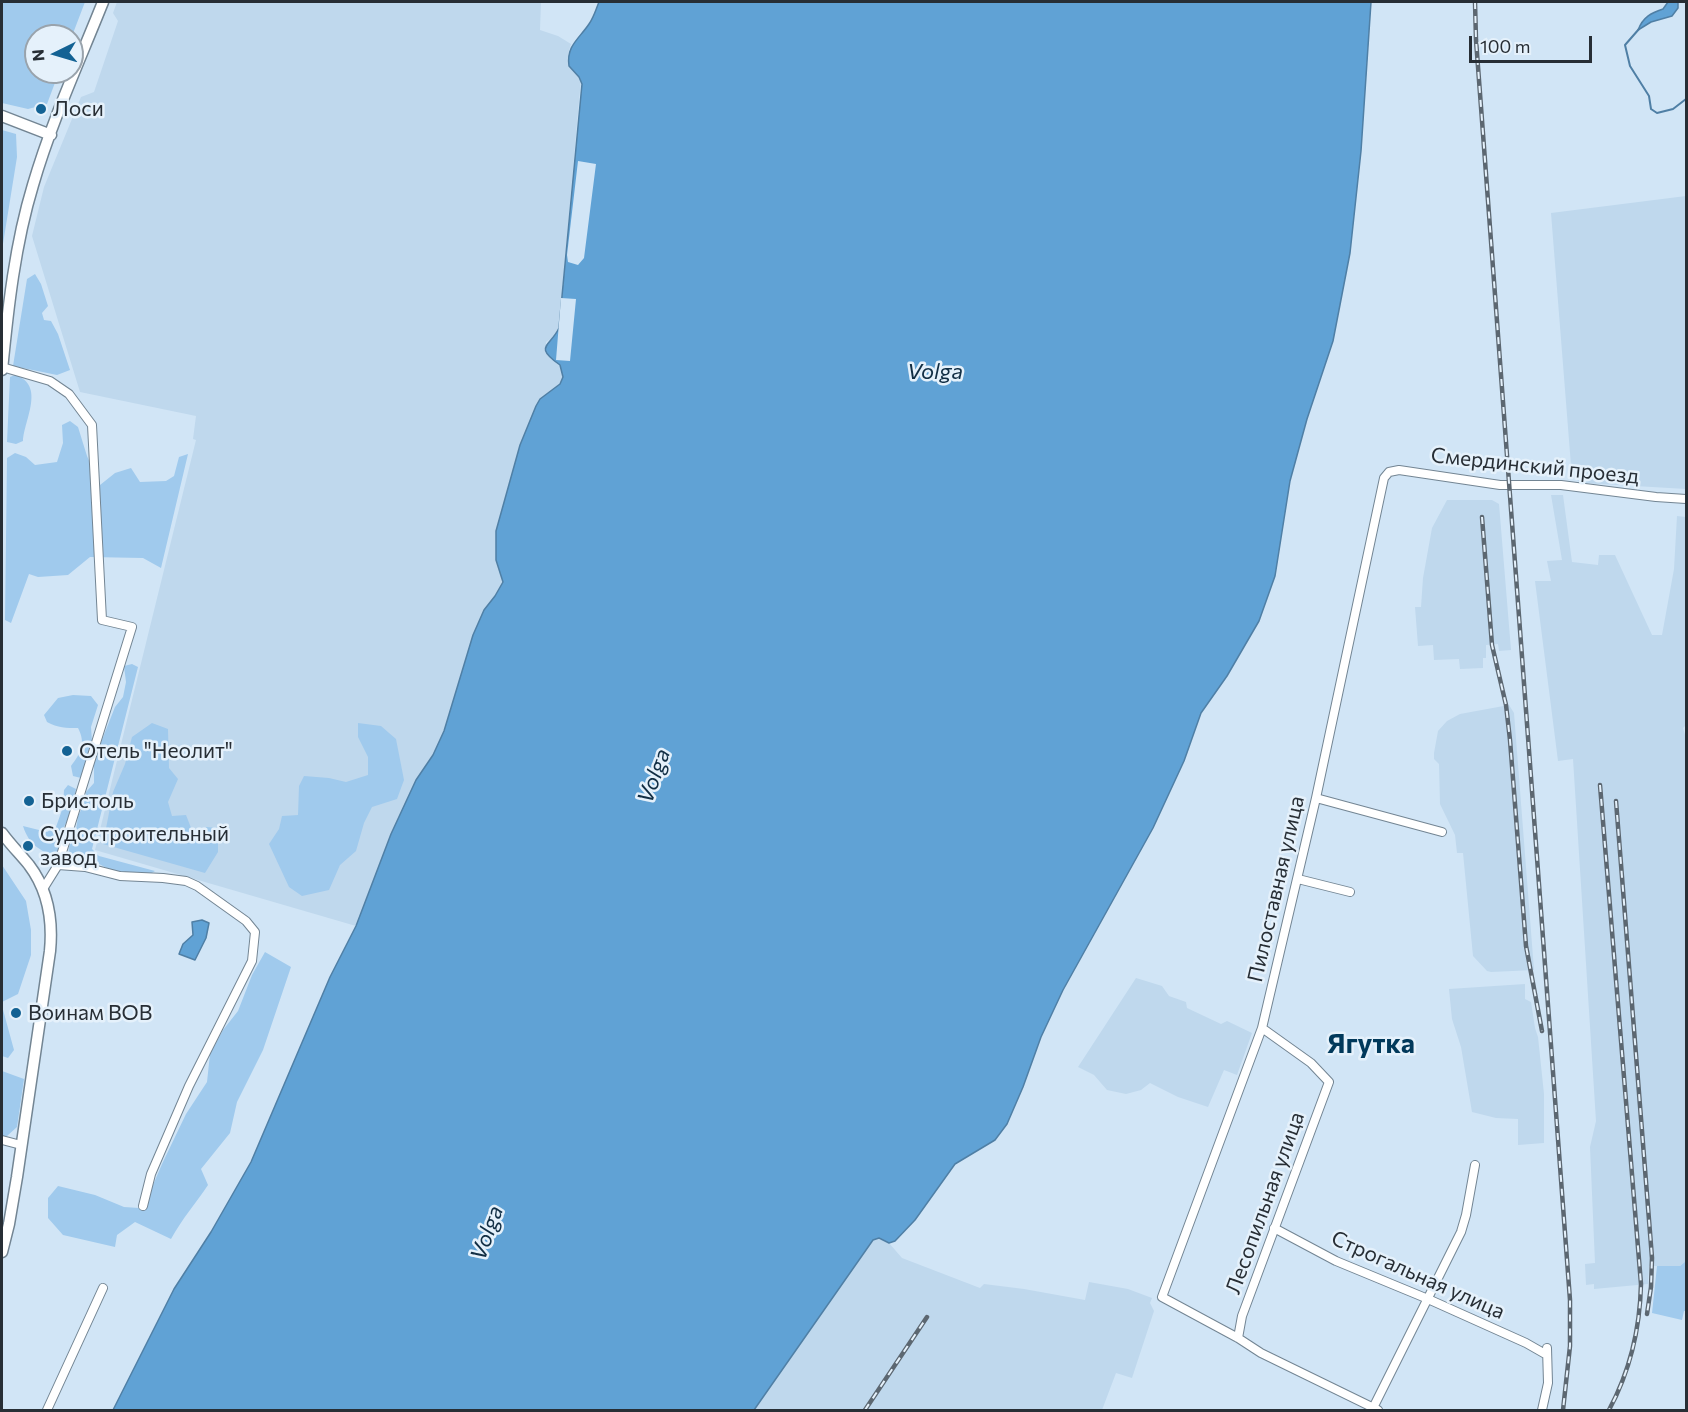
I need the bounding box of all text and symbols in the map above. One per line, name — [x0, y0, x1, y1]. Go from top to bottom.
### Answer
north arrow — [24, 24, 84, 84]
scale bar — [1472, 24, 1595, 62]
text: 100 m — [1480, 35, 1530, 57]
text: N — [28, 49, 48, 62]
place label: Лоси — [53, 96, 104, 122]
marker: Лоси — [34, 102, 48, 116]
water label: Volga — [907, 359, 963, 385]
street label: Смердинский проезд — [1430, 443, 1640, 489]
place label: Отель "Неолит" — [79, 738, 233, 764]
marker: Отель "Неолит" — [60, 744, 74, 758]
water label: Volga — [632, 745, 676, 807]
place label: Бристоль — [41, 788, 134, 814]
marker: Бристоль — [22, 794, 36, 808]
street label: Пилоставная улица — [1242, 794, 1310, 984]
place label: Судостроительный завод — [40, 821, 229, 871]
marker: Судостроительный завод — [21, 839, 35, 853]
place label: Воинам ВОВ — [28, 1000, 152, 1026]
marker: Воинам ВОВ — [9, 1006, 23, 1020]
district label: Ягутка — [1327, 1028, 1415, 1060]
street label: Лесопильная улица — [1220, 1108, 1310, 1298]
water label: Volga — [465, 1202, 509, 1264]
street label: Строгальная улица — [1327, 1225, 1509, 1325]

